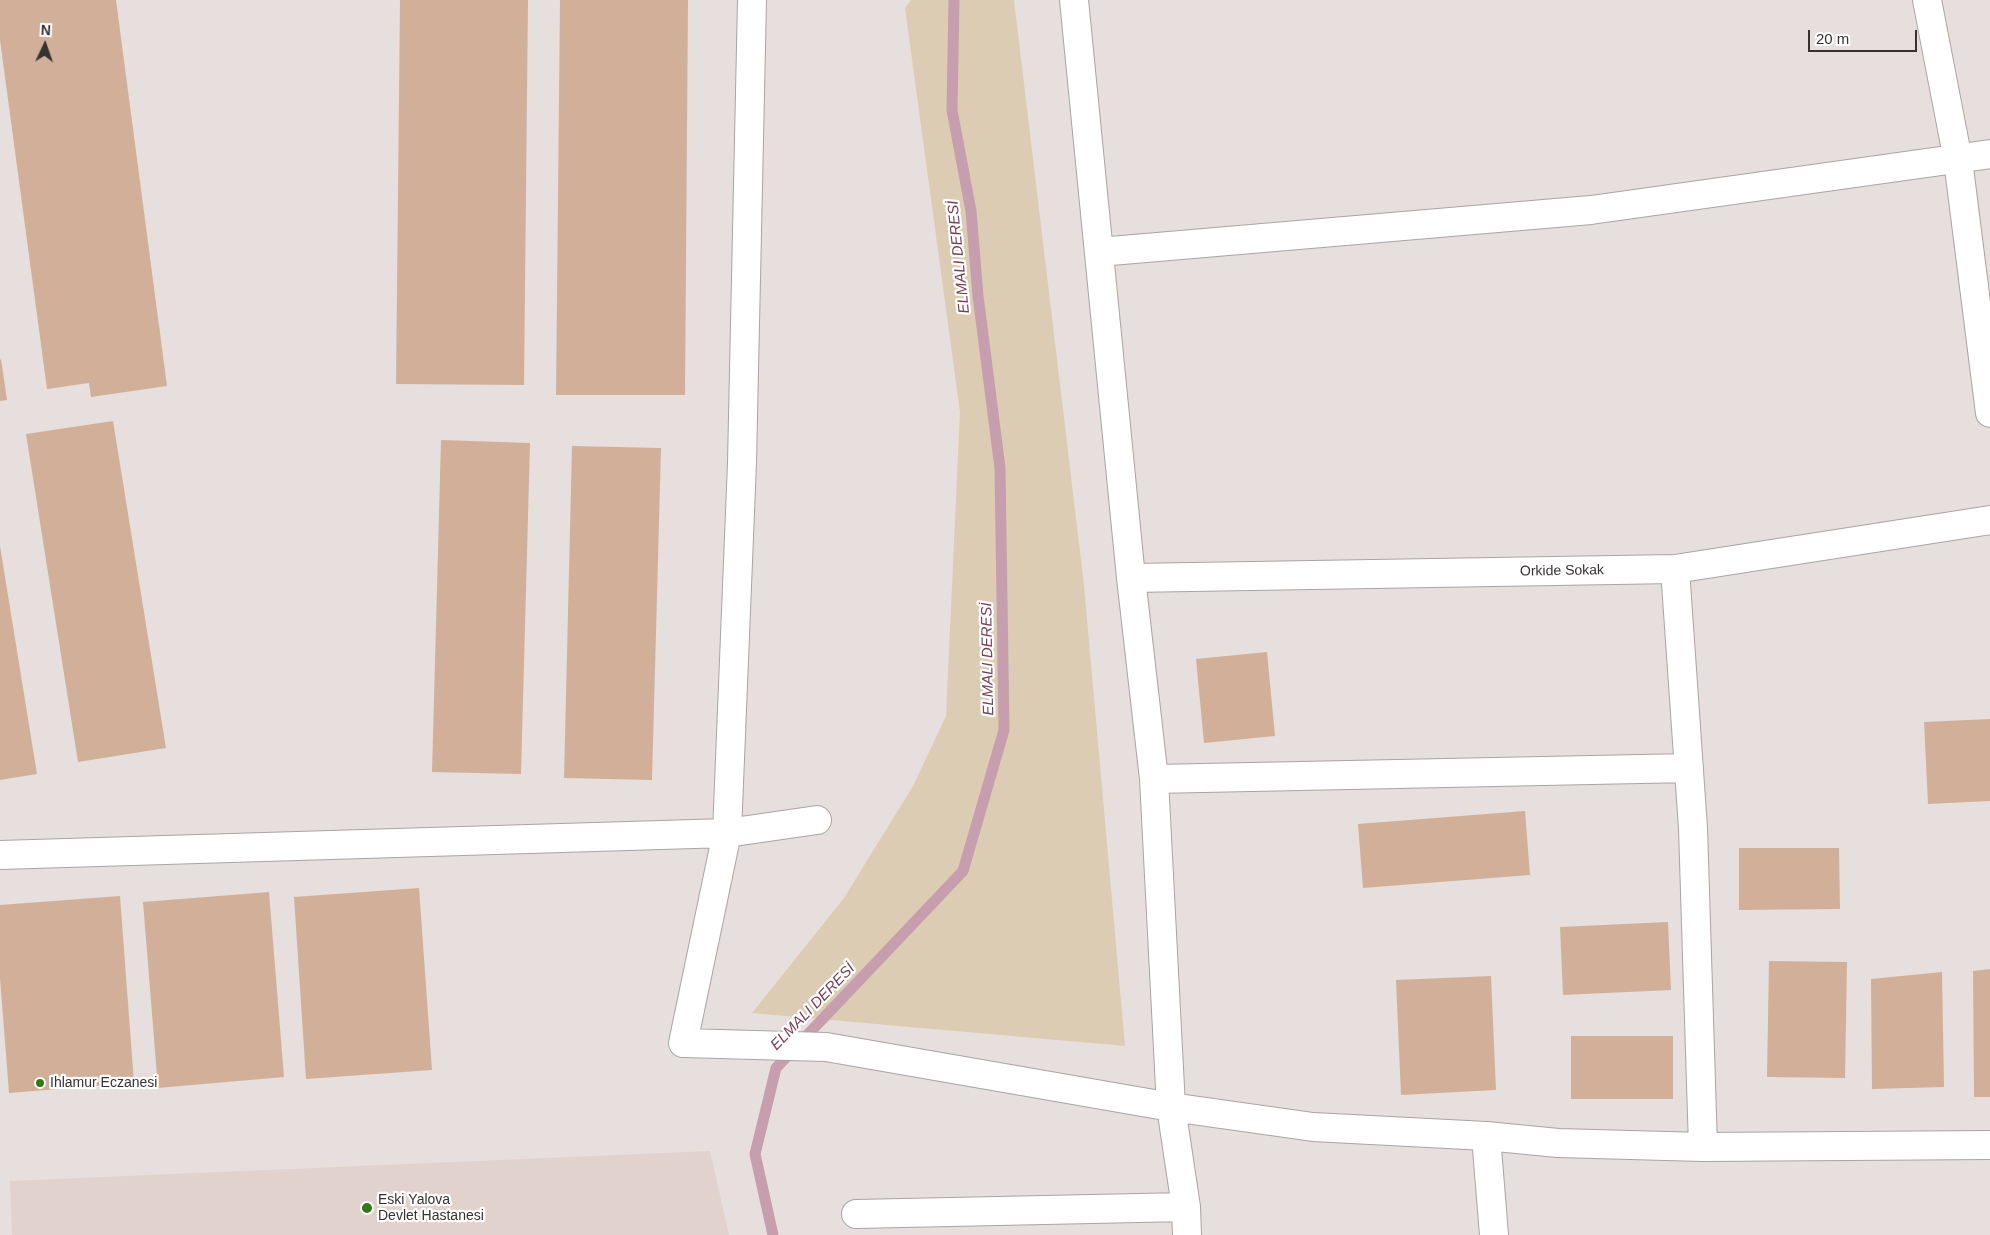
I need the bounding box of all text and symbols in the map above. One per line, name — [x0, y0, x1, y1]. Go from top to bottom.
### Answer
north arrow — [20, 20, 70, 70]
scale bar — [1810, 20, 1919, 52]
text: N — [40, 22, 51, 38]
text: 20 m — [1816, 30, 1849, 47]
water label: ELMALI DERESİ — [944, 200, 974, 314]
street label: Orkide Sokak — [1520, 562, 1604, 580]
water label: ELMALI DERESİ — [978, 602, 998, 716]
water label: ELMALI DERESİ — [767, 960, 859, 1054]
place label: Ihlamur Eczanesi — [50, 1075, 157, 1091]
marker: Ihlamur Eczanesi — [34, 1077, 46, 1089]
place label: Eski Yalova Devlet Hastanesi — [378, 1192, 484, 1224]
marker: Eski Yalova Devlet Hastanesi — [360, 1201, 374, 1215]

